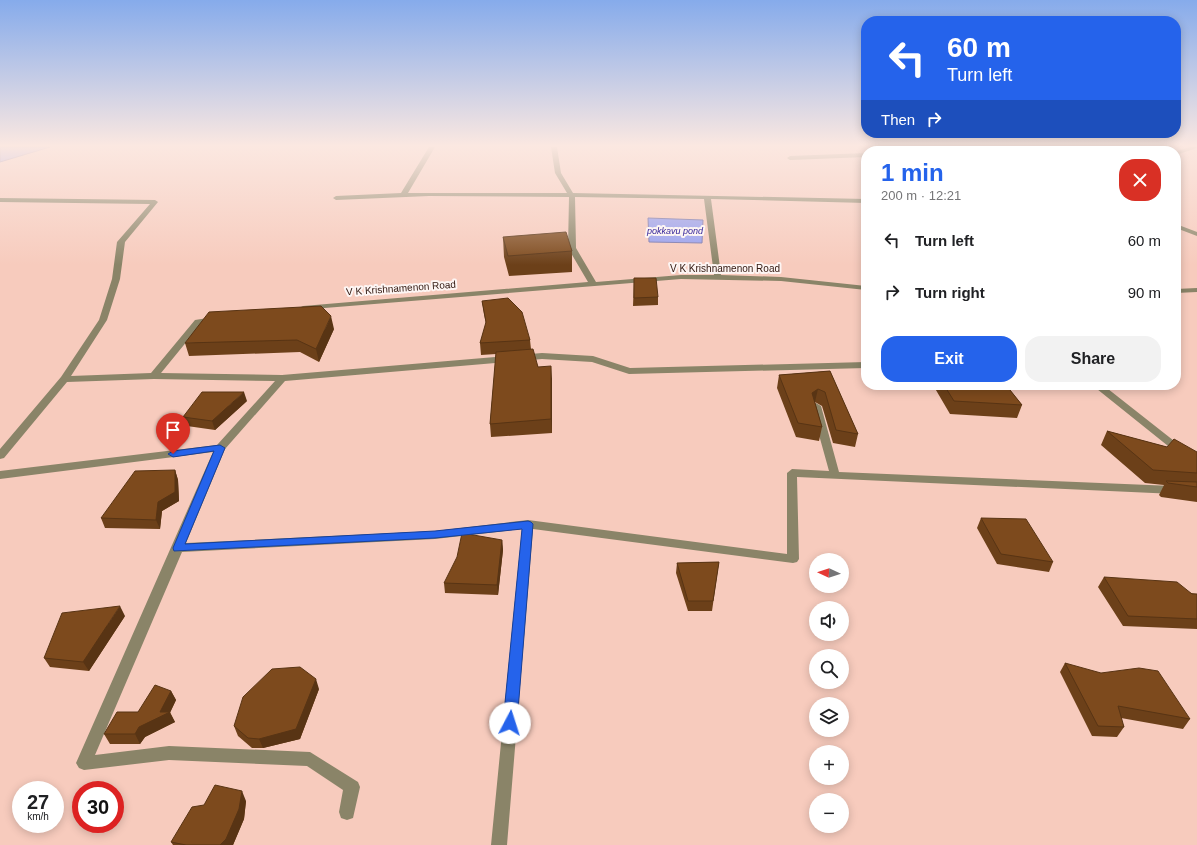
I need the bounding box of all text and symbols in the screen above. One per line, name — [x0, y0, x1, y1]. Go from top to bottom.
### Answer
icon: left — [881, 32, 933, 84]
text: 60 m — [947, 32, 1011, 63]
text: Turn left — [947, 65, 1012, 85]
icon: right — [923, 108, 945, 130]
text: Then — [881, 111, 915, 128]
text: 1 min — [881, 159, 944, 186]
button: close — [1119, 159, 1161, 201]
text: 200 m · 12:21 — [881, 188, 961, 203]
water label: pokkavu pond — [646, 226, 704, 236]
icon: left — [881, 229, 903, 251]
text: Turn left — [915, 232, 974, 249]
text: 60 m — [1128, 232, 1161, 249]
street label: V K Krishnamenon Road — [670, 263, 780, 274]
street label: V K Krishnamenon Road — [346, 279, 456, 297]
icon: right — [881, 281, 903, 303]
text: Turn right — [915, 284, 985, 301]
text: 90 m — [1128, 284, 1161, 301]
button: Exit — [881, 336, 1017, 382]
button: Share — [1025, 336, 1161, 382]
pin — [156, 413, 190, 454]
icon: arrive — [162, 419, 184, 441]
north arrow — [809, 553, 849, 593]
map controls — [809, 553, 849, 833]
button: sound — [809, 601, 849, 641]
button: search — [809, 649, 849, 689]
button: layers — [809, 697, 849, 737]
position arrow — [489, 702, 531, 744]
button: + — [809, 745, 849, 785]
speed limit sign: 30 — [72, 781, 124, 833]
text: 27 — [27, 791, 49, 813]
button: − — [809, 793, 849, 833]
text: km/h — [27, 811, 49, 822]

